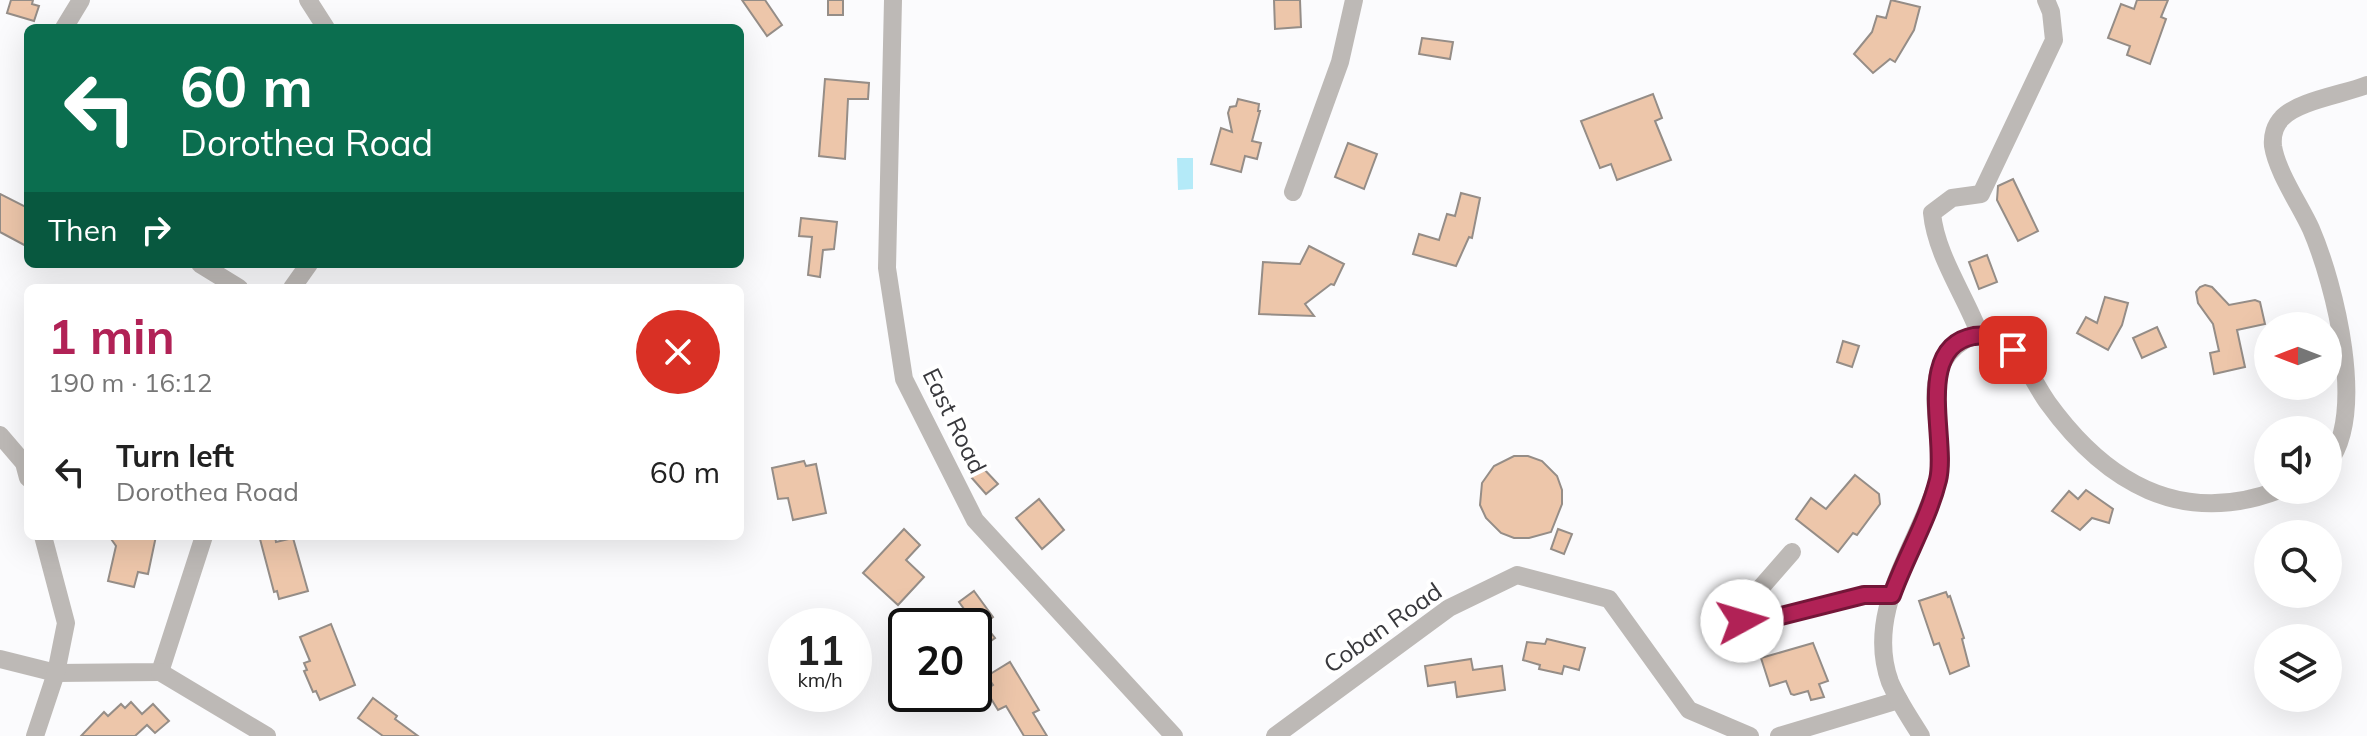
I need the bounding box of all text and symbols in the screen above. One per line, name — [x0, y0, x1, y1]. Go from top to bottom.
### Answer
text: 60 m — [180, 51, 313, 121]
icon: left — [48, 56, 152, 160]
text: Dorothea Road — [180, 120, 433, 165]
icon: right — [134, 208, 178, 252]
text: Then — [48, 211, 118, 249]
text: 1 min — [48, 306, 175, 366]
button: close — [636, 310, 720, 394]
north arrow — [2254, 312, 2342, 400]
map controls — [2254, 312, 2342, 712]
pin — [1979, 316, 2047, 384]
icon: arrive — [1991, 328, 2035, 372]
street label: East Road — [917, 363, 993, 478]
text: 190 m · 16:12 — [48, 366, 212, 399]
button: sound — [2254, 416, 2342, 504]
text: Turn left — [116, 437, 234, 475]
icon: left — [48, 450, 92, 494]
text: 60 m — [650, 453, 720, 491]
text: Dorothea Road — [116, 475, 299, 508]
button: search — [2254, 520, 2342, 608]
street label: Coban Road — [1318, 576, 1447, 679]
position arrow — [1700, 579, 1784, 663]
speed limit sign: 20 — [888, 608, 992, 712]
button: layers — [2254, 624, 2342, 712]
text: 11 — [796, 625, 844, 675]
text: km/h — [797, 667, 843, 692]

